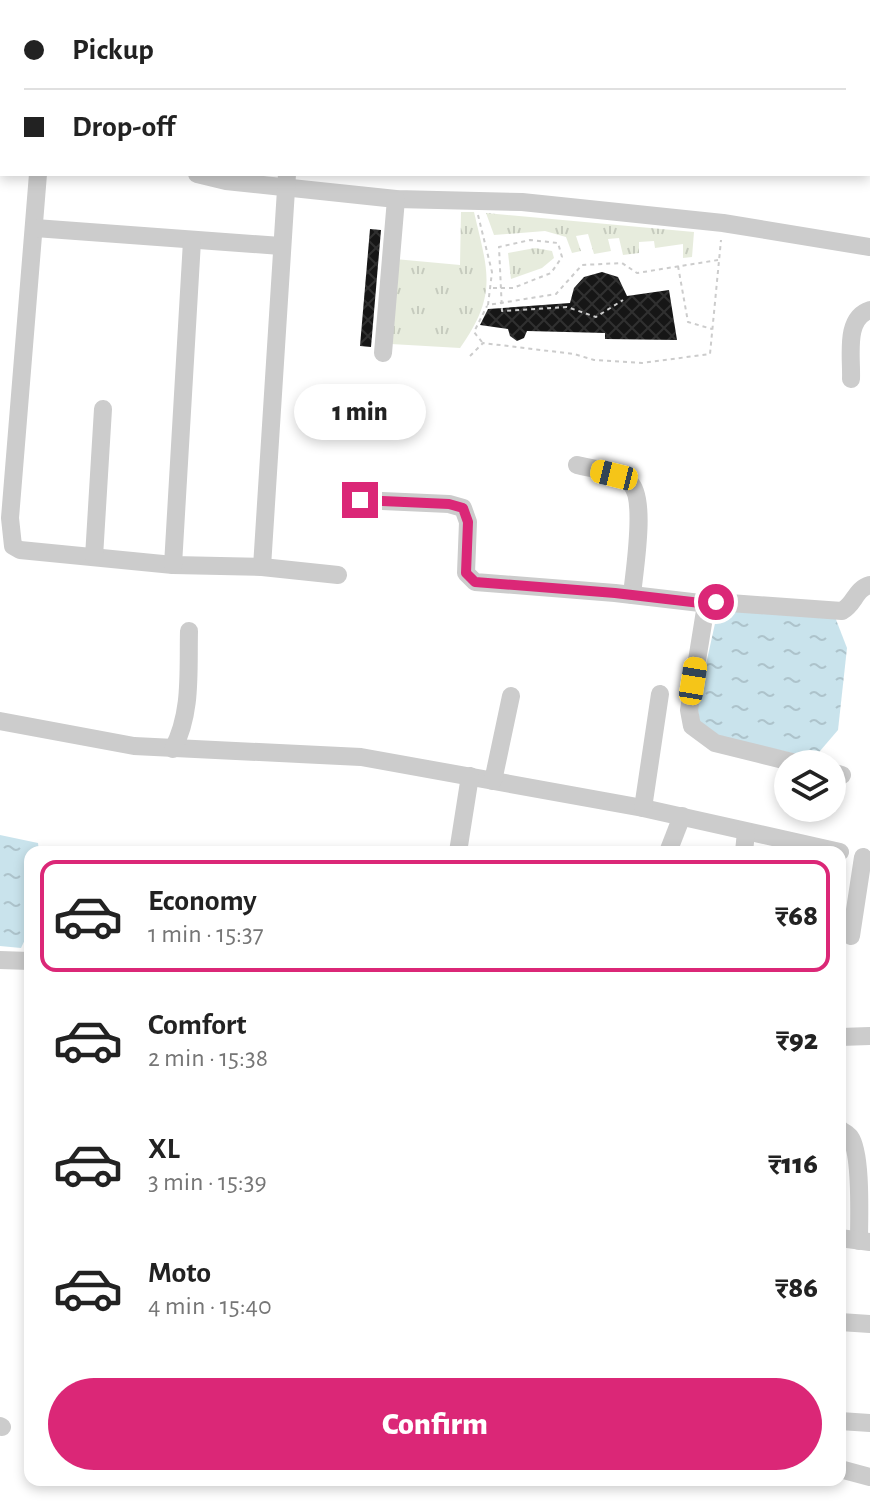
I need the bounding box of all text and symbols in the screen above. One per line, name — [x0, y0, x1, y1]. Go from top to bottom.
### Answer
text: Pickup — [72, 35, 154, 65]
text: Drop-off — [72, 112, 175, 142]
callout: 1 min — [294, 384, 426, 440]
text: 1 min — [332, 399, 388, 425]
car — [588, 458, 640, 492]
route end — [342, 482, 378, 518]
route start — [698, 584, 734, 620]
car — [677, 655, 709, 707]
map controls — [774, 750, 846, 822]
button: layers — [774, 750, 846, 822]
icon: car — [52, 880, 124, 952]
text: Economy — [148, 886, 257, 916]
text: ₹68 — [775, 901, 818, 931]
text: 1 min · 15:37 — [148, 921, 264, 947]
icon: car — [52, 1004, 124, 1076]
text: Comfort — [148, 1010, 247, 1040]
text: ₹92 — [776, 1025, 818, 1055]
text: 2 min · 15:38 — [148, 1045, 268, 1071]
icon: car — [52, 1128, 124, 1200]
text: XL — [148, 1134, 180, 1164]
text: ₹116 — [768, 1149, 818, 1179]
text: 3 min · 15:39 — [148, 1169, 267, 1195]
icon: car — [52, 1252, 124, 1324]
text: Moto — [148, 1258, 211, 1288]
text: ₹86 — [775, 1273, 818, 1303]
text: 4 min · 15:40 — [148, 1293, 272, 1319]
button: Confirm — [48, 1378, 822, 1470]

